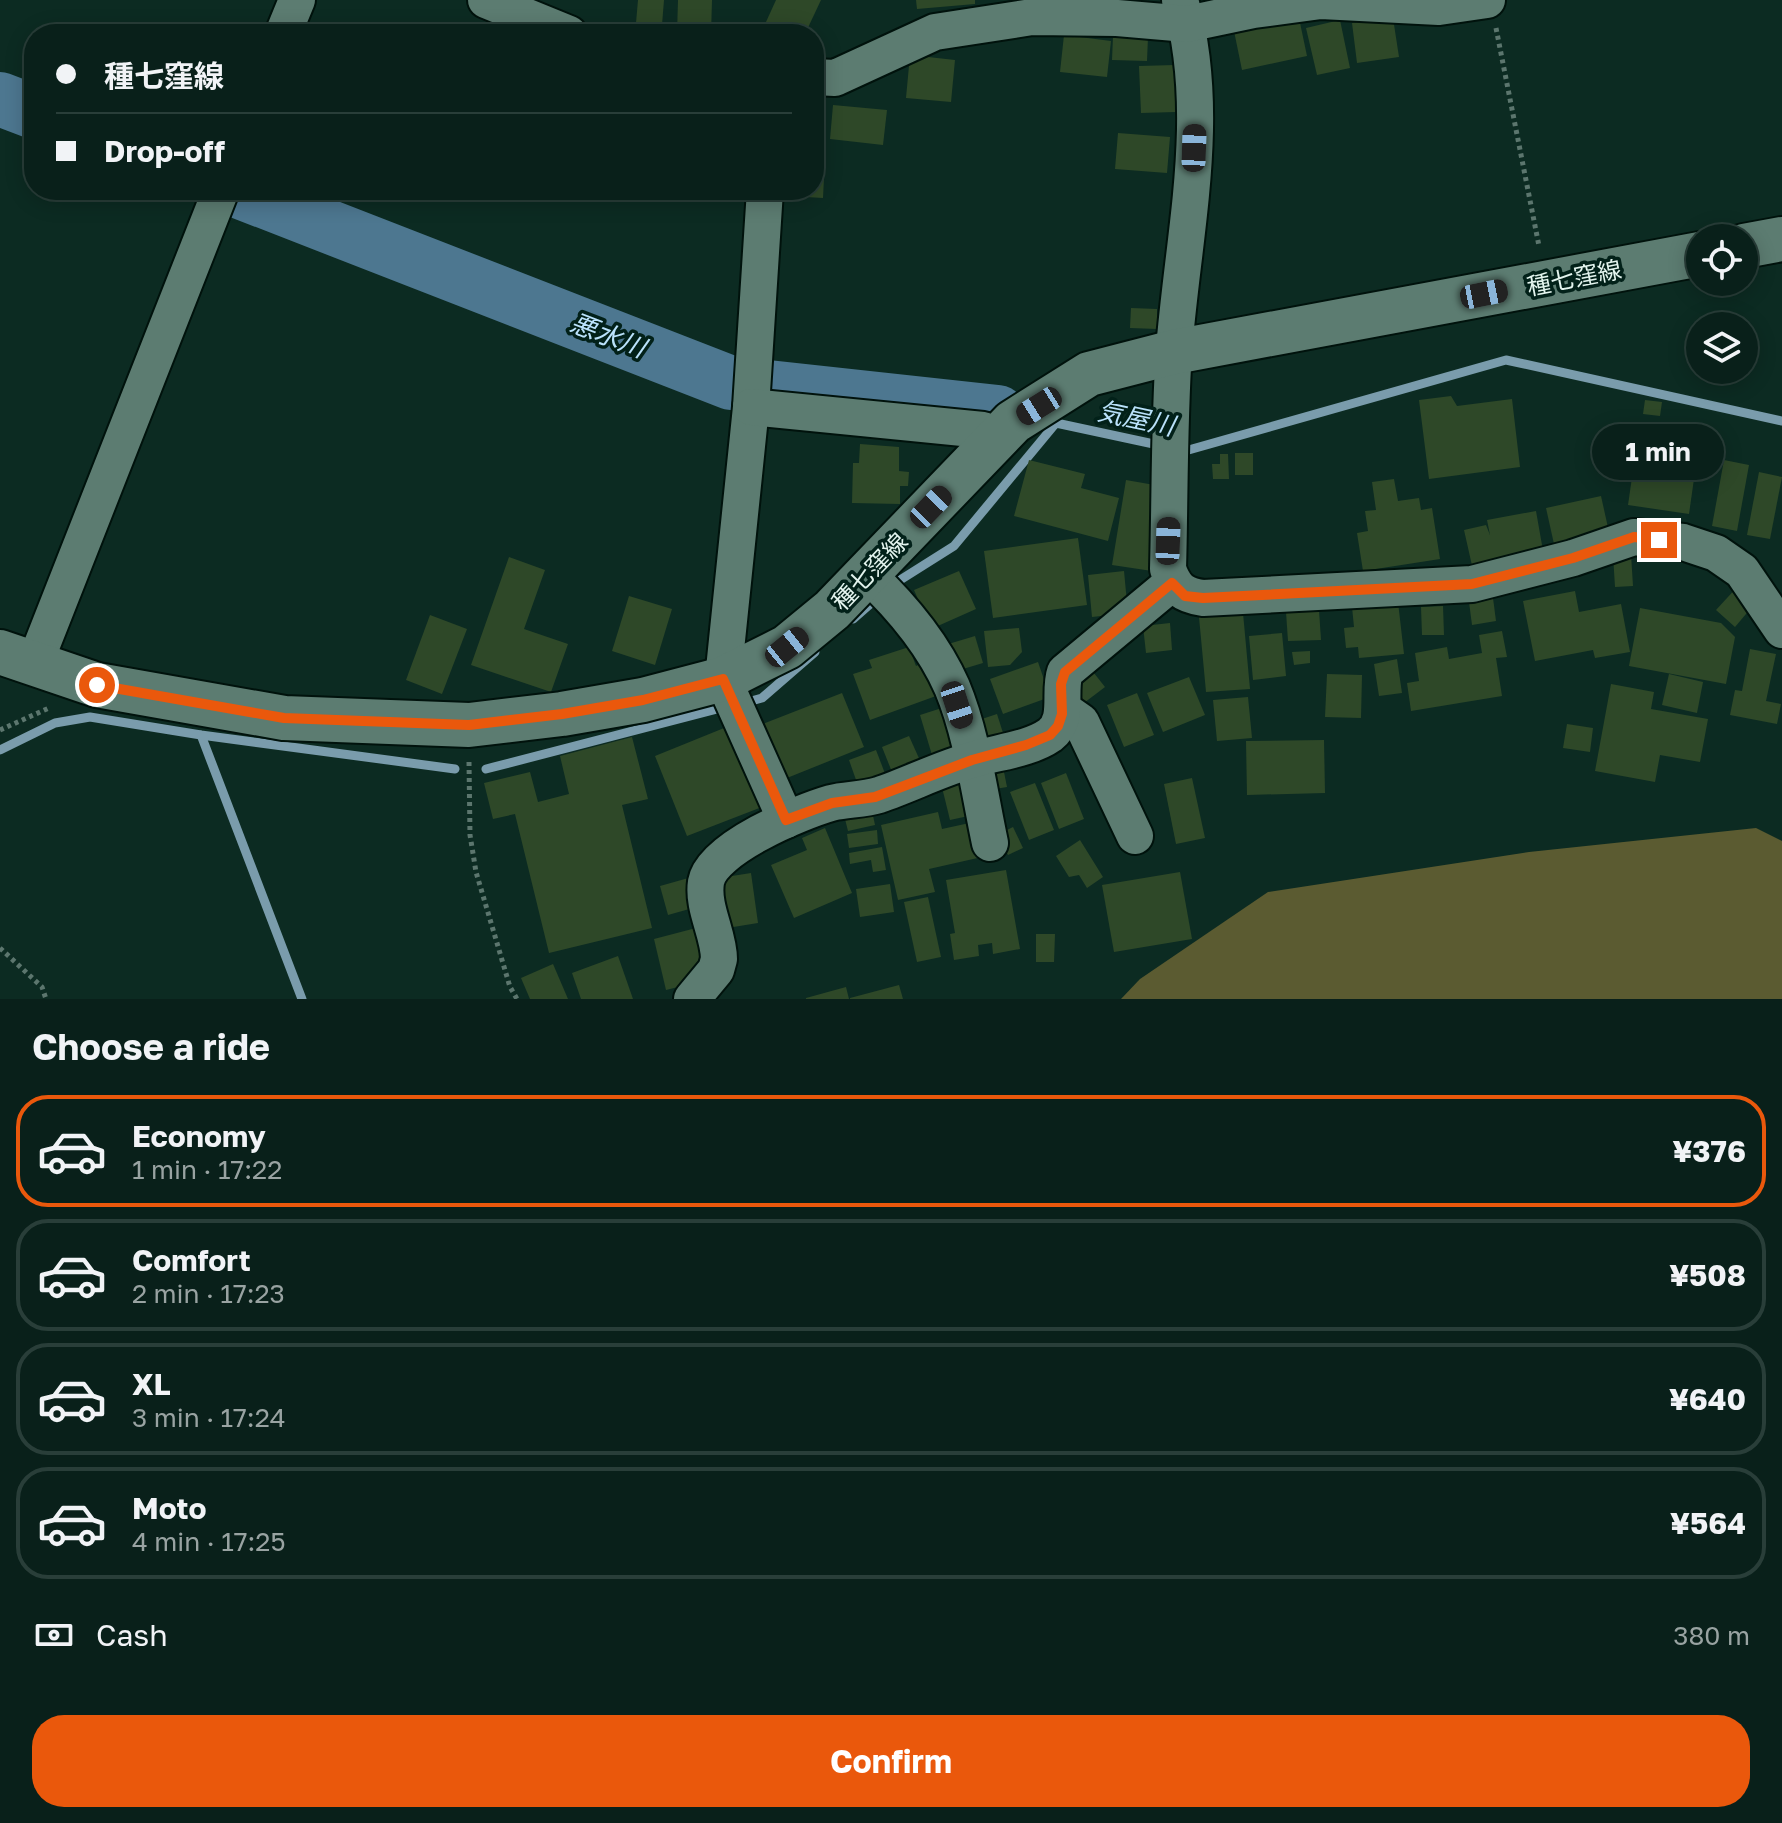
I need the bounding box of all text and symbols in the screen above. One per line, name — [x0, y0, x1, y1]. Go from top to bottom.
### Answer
text: 種七窪線 — [104, 58, 224, 94]
car — [1181, 124, 1207, 172]
text: Drop-off — [104, 133, 225, 169]
map controls — [1686, 224, 1758, 384]
button: locate — [1686, 224, 1758, 296]
street label: 種七窪線 — [1524, 254, 1624, 300]
car — [1458, 278, 1510, 310]
water label: 悪水川 — [566, 307, 653, 365]
button: layers — [1686, 312, 1758, 384]
car — [1012, 383, 1066, 429]
water label: 気屋川 — [1095, 395, 1180, 442]
callout: 1 min — [1593, 424, 1725, 480]
text: 1 min — [1625, 436, 1691, 467]
car — [906, 481, 956, 533]
car — [1155, 517, 1181, 565]
route end — [1641, 522, 1677, 558]
street label: 種七窪線 — [825, 526, 913, 616]
car — [761, 623, 813, 671]
route start — [79, 667, 115, 703]
car — [938, 678, 976, 732]
text: Choose a ride — [32, 1025, 270, 1068]
icon: car — [36, 1115, 108, 1187]
text: Economy — [132, 1118, 266, 1154]
text: ¥376 — [1673, 1133, 1746, 1169]
text: 1 min · 17:22 — [132, 1154, 282, 1185]
icon: car — [36, 1239, 108, 1311]
text: Comfort — [132, 1242, 251, 1278]
text: ¥508 — [1669, 1257, 1746, 1293]
text: 2 min · 17:23 — [132, 1278, 285, 1309]
icon: car — [36, 1363, 108, 1435]
text: XL — [132, 1366, 171, 1402]
text: ¥640 — [1669, 1381, 1746, 1417]
text: 3 min · 17:24 — [132, 1402, 286, 1433]
icon: car — [36, 1487, 108, 1559]
text: Moto — [132, 1490, 207, 1526]
text: ¥564 — [1670, 1505, 1746, 1541]
text: 4 min · 17:25 — [132, 1526, 285, 1557]
icon: cash — [32, 1613, 76, 1657]
text: Cash — [96, 1617, 168, 1653]
text: 380 m — [1673, 1620, 1750, 1651]
button: Confirm — [32, 1715, 1750, 1807]

